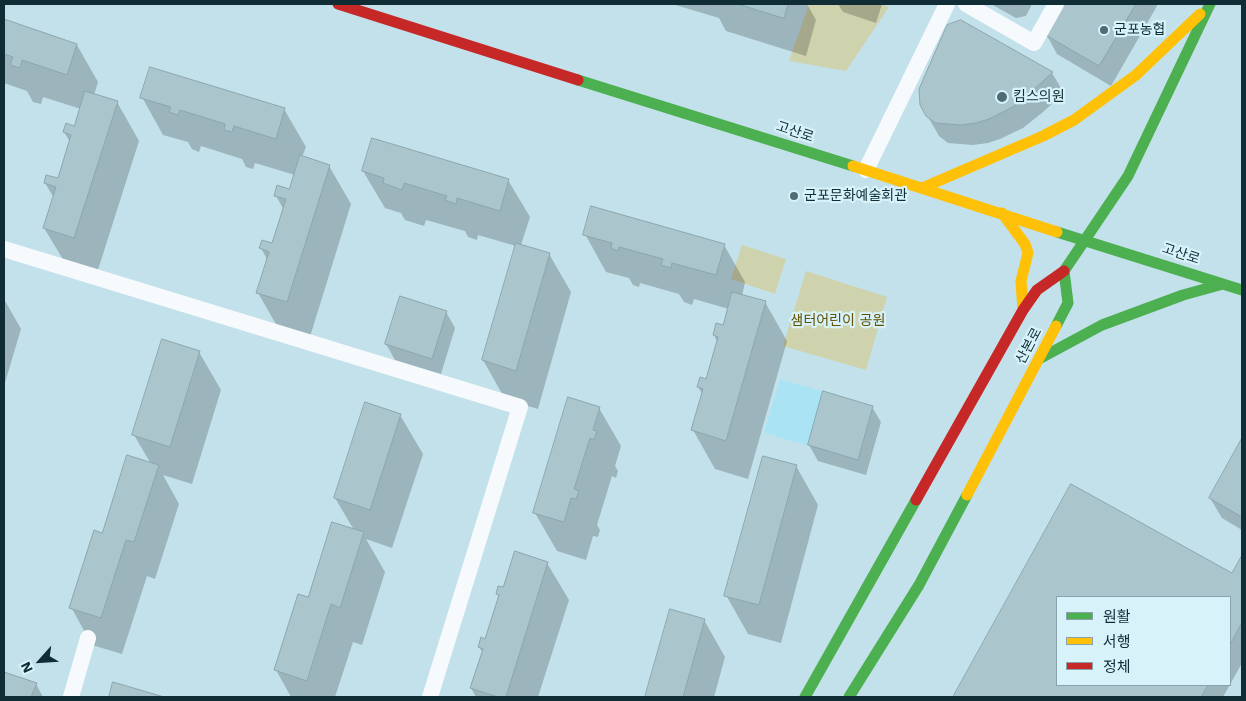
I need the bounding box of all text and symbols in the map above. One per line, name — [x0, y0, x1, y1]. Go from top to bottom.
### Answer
place label: 군포농협 — [1114, 22, 1166, 38]
marker: 군포농협 — [1098, 24, 1110, 36]
place label: 킴스의원 — [1013, 89, 1065, 105]
marker: 킴스의원 — [995, 90, 1009, 104]
street label: 고산로 — [774, 118, 816, 146]
place label: 군포문화예술회관 — [804, 188, 907, 204]
marker: 군포문화예술회관 — [788, 190, 800, 202]
street label: 고산로 — [1160, 240, 1202, 268]
park label: 샘터어린이 공원 — [791, 313, 885, 329]
street label: 산본로 — [1013, 325, 1045, 367]
legend — [1056, 596, 1231, 686]
text: 원활 — [1103, 608, 1131, 626]
text: 서행 — [1103, 633, 1131, 651]
north arrow — [15, 636, 65, 686]
text: 정체 — [1103, 658, 1131, 676]
text: N — [17, 659, 36, 676]

